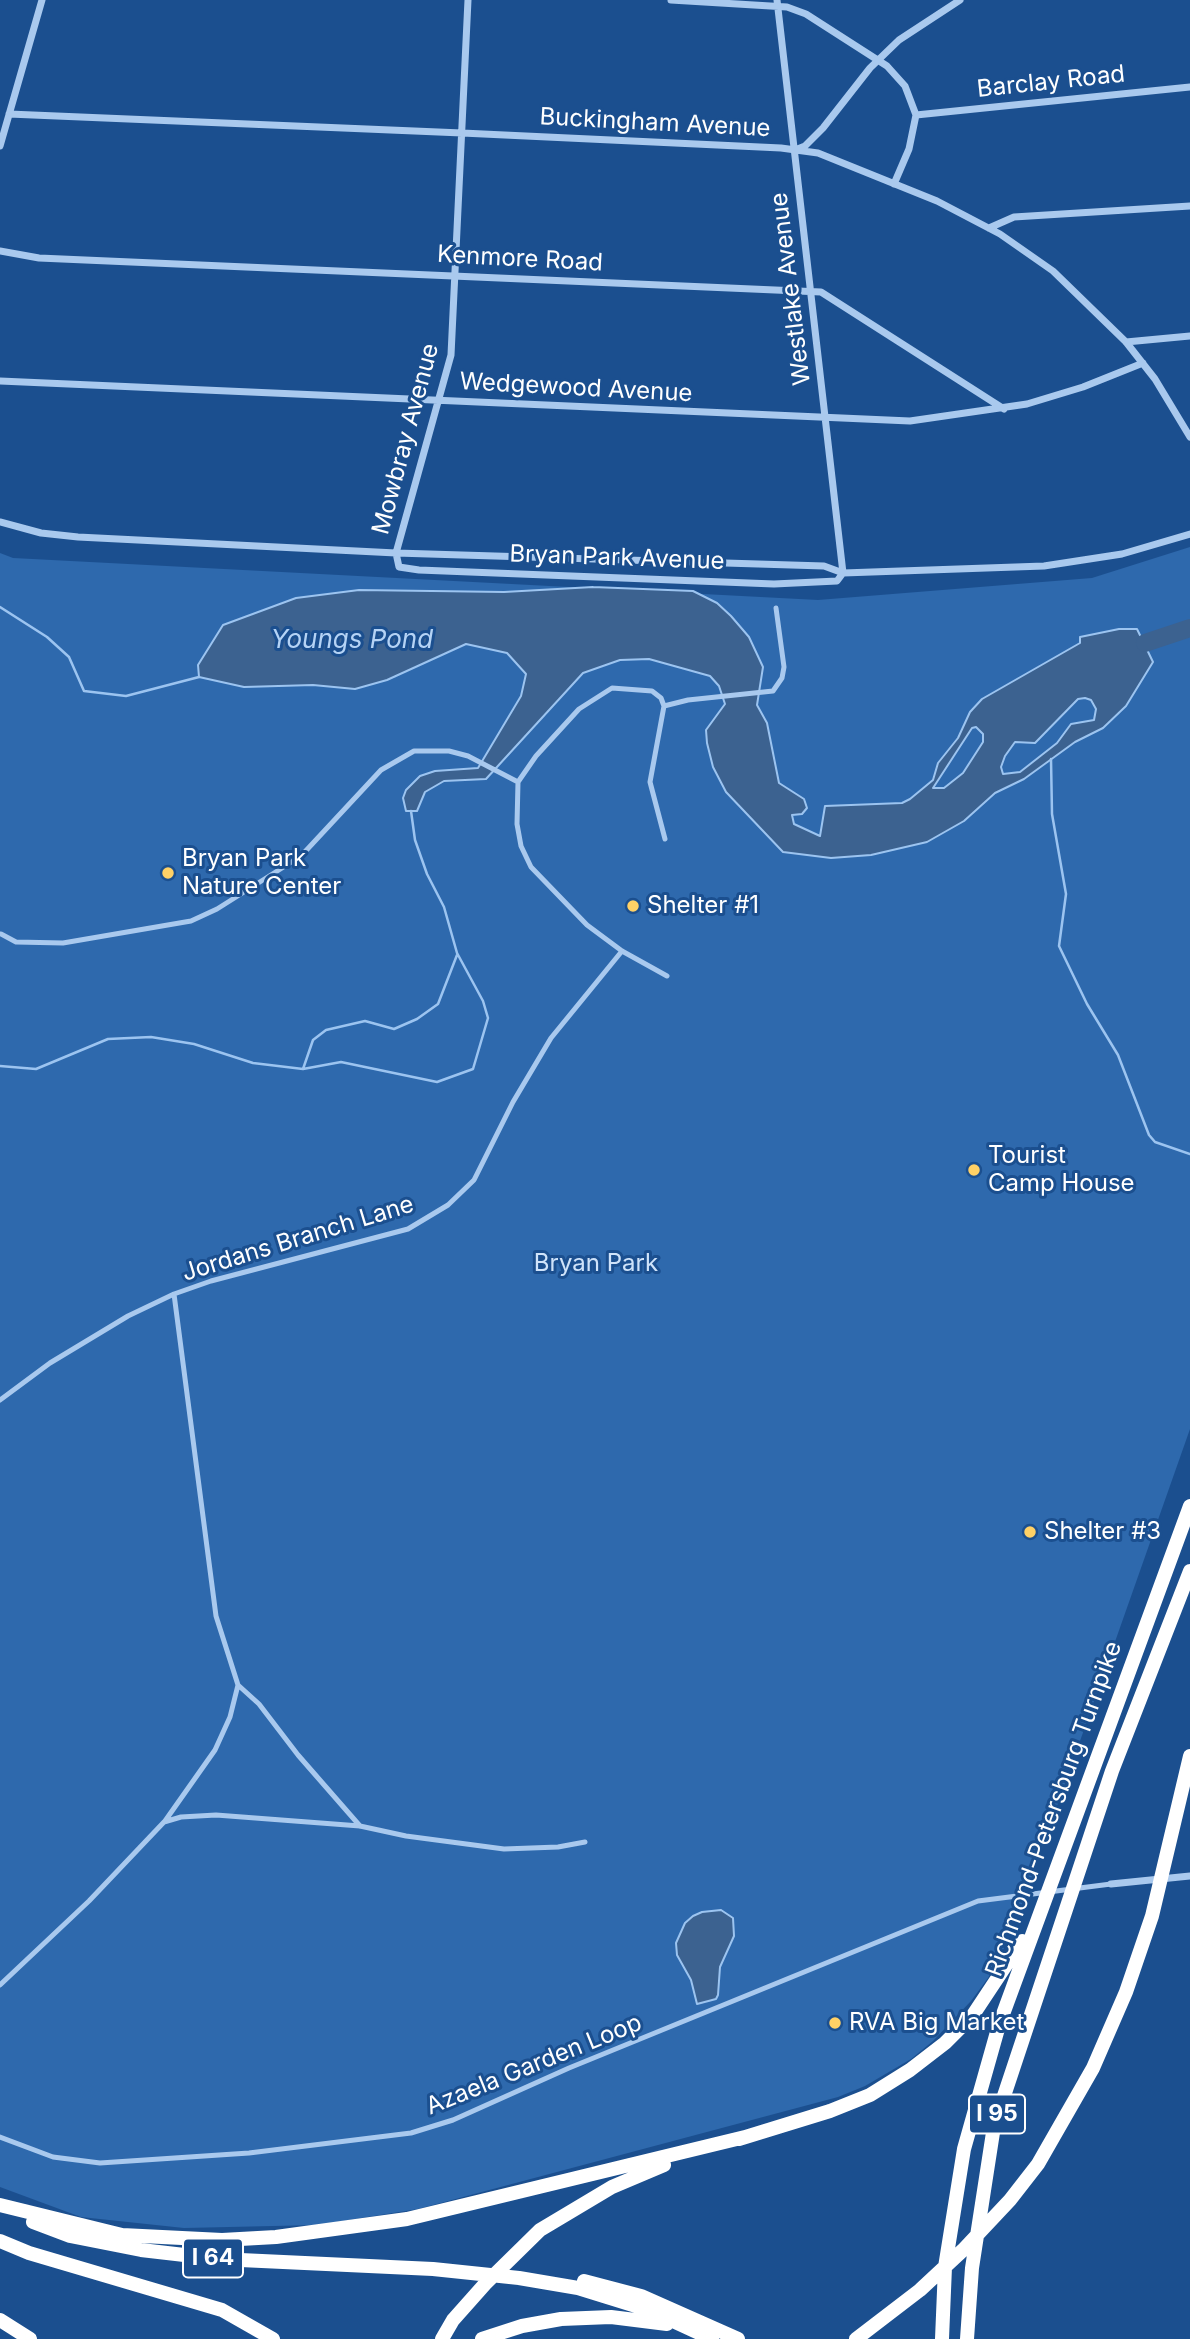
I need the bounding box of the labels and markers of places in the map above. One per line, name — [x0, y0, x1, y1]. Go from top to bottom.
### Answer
place label: Bryan Park Nature Center — [182, 845, 341, 901]
marker: Bryan Park Nature Center — [160, 865, 176, 881]
place label: Shelter #1 — [647, 892, 759, 920]
marker: Shelter #1 — [625, 898, 641, 914]
place label: Tourist Camp House — [988, 1142, 1135, 1198]
marker: Tourist Camp House — [966, 1162, 982, 1178]
place label: Shelter #3 — [1044, 1518, 1161, 1546]
marker: Shelter #3 — [1022, 1524, 1038, 1540]
place label: RVA Big Market — [849, 2009, 1024, 2037]
marker: RVA Big Market — [827, 2015, 843, 2031]

